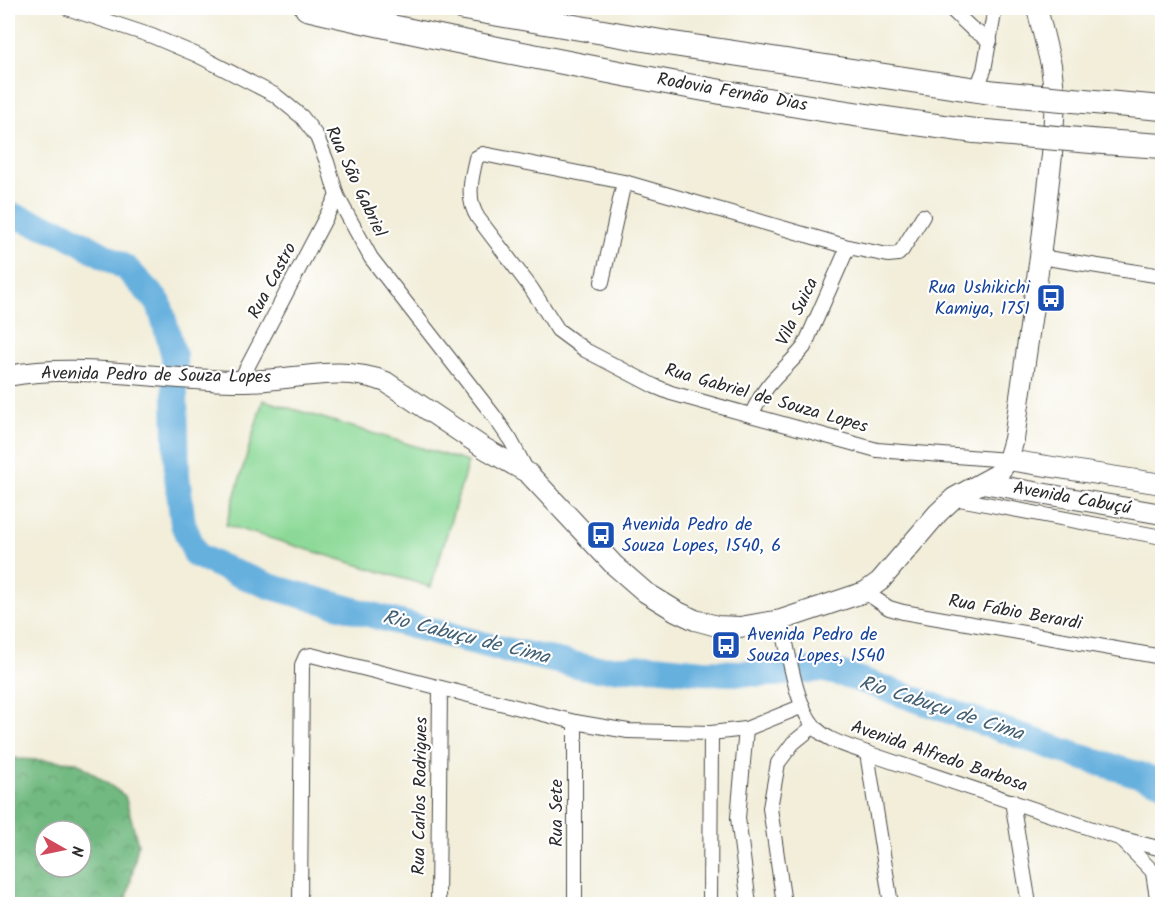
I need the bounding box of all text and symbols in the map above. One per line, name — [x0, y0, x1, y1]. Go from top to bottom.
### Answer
street label: Rodovia Fernão Dias — [654, 65, 810, 121]
street label: Rua São Gabriel — [317, 122, 394, 243]
street label: Rua Castro — [241, 238, 305, 324]
street label: Vila Suica — [769, 273, 827, 351]
place label: Rua Ushikichi Kamiya, 1751 — [928, 274, 1031, 324]
bus stop icon: Rua Ushikichi Kamiya, 1751 — [1035, 282, 1067, 314]
street label: Rua Gabriel de Souza Lopes — [661, 356, 871, 442]
street label: Avenida Pedro de Souza Lopes — [41, 359, 272, 393]
street label: Avenida Cabuçú — [1011, 474, 1134, 524]
place label: Avenida Pedro de Souza Lopes, 1540, 6 — [622, 511, 781, 561]
bus stop icon: Avenida Pedro de Souza Lopes, 1540, 6 — [585, 519, 617, 551]
street label: Rua Fábio Berardi — [946, 587, 1085, 639]
water label: Rio Cabuçu de Cima — [379, 602, 554, 675]
place label: Avenida Pedro de Souza Lopes, 1540 — [747, 621, 885, 671]
bus stop icon: Avenida Pedro de Souza Lopes, 1540 — [710, 629, 742, 661]
water label: Rio Cabuçu de Cima — [855, 667, 1029, 751]
street label: Avenida Alfredo Barbosa — [847, 713, 1031, 801]
street label: Rua Carlos Rodrigues — [405, 716, 437, 875]
street label: Rua Sete — [543, 779, 572, 847]
north arrow — [33, 819, 93, 879]
text: N — [63, 844, 89, 858]

